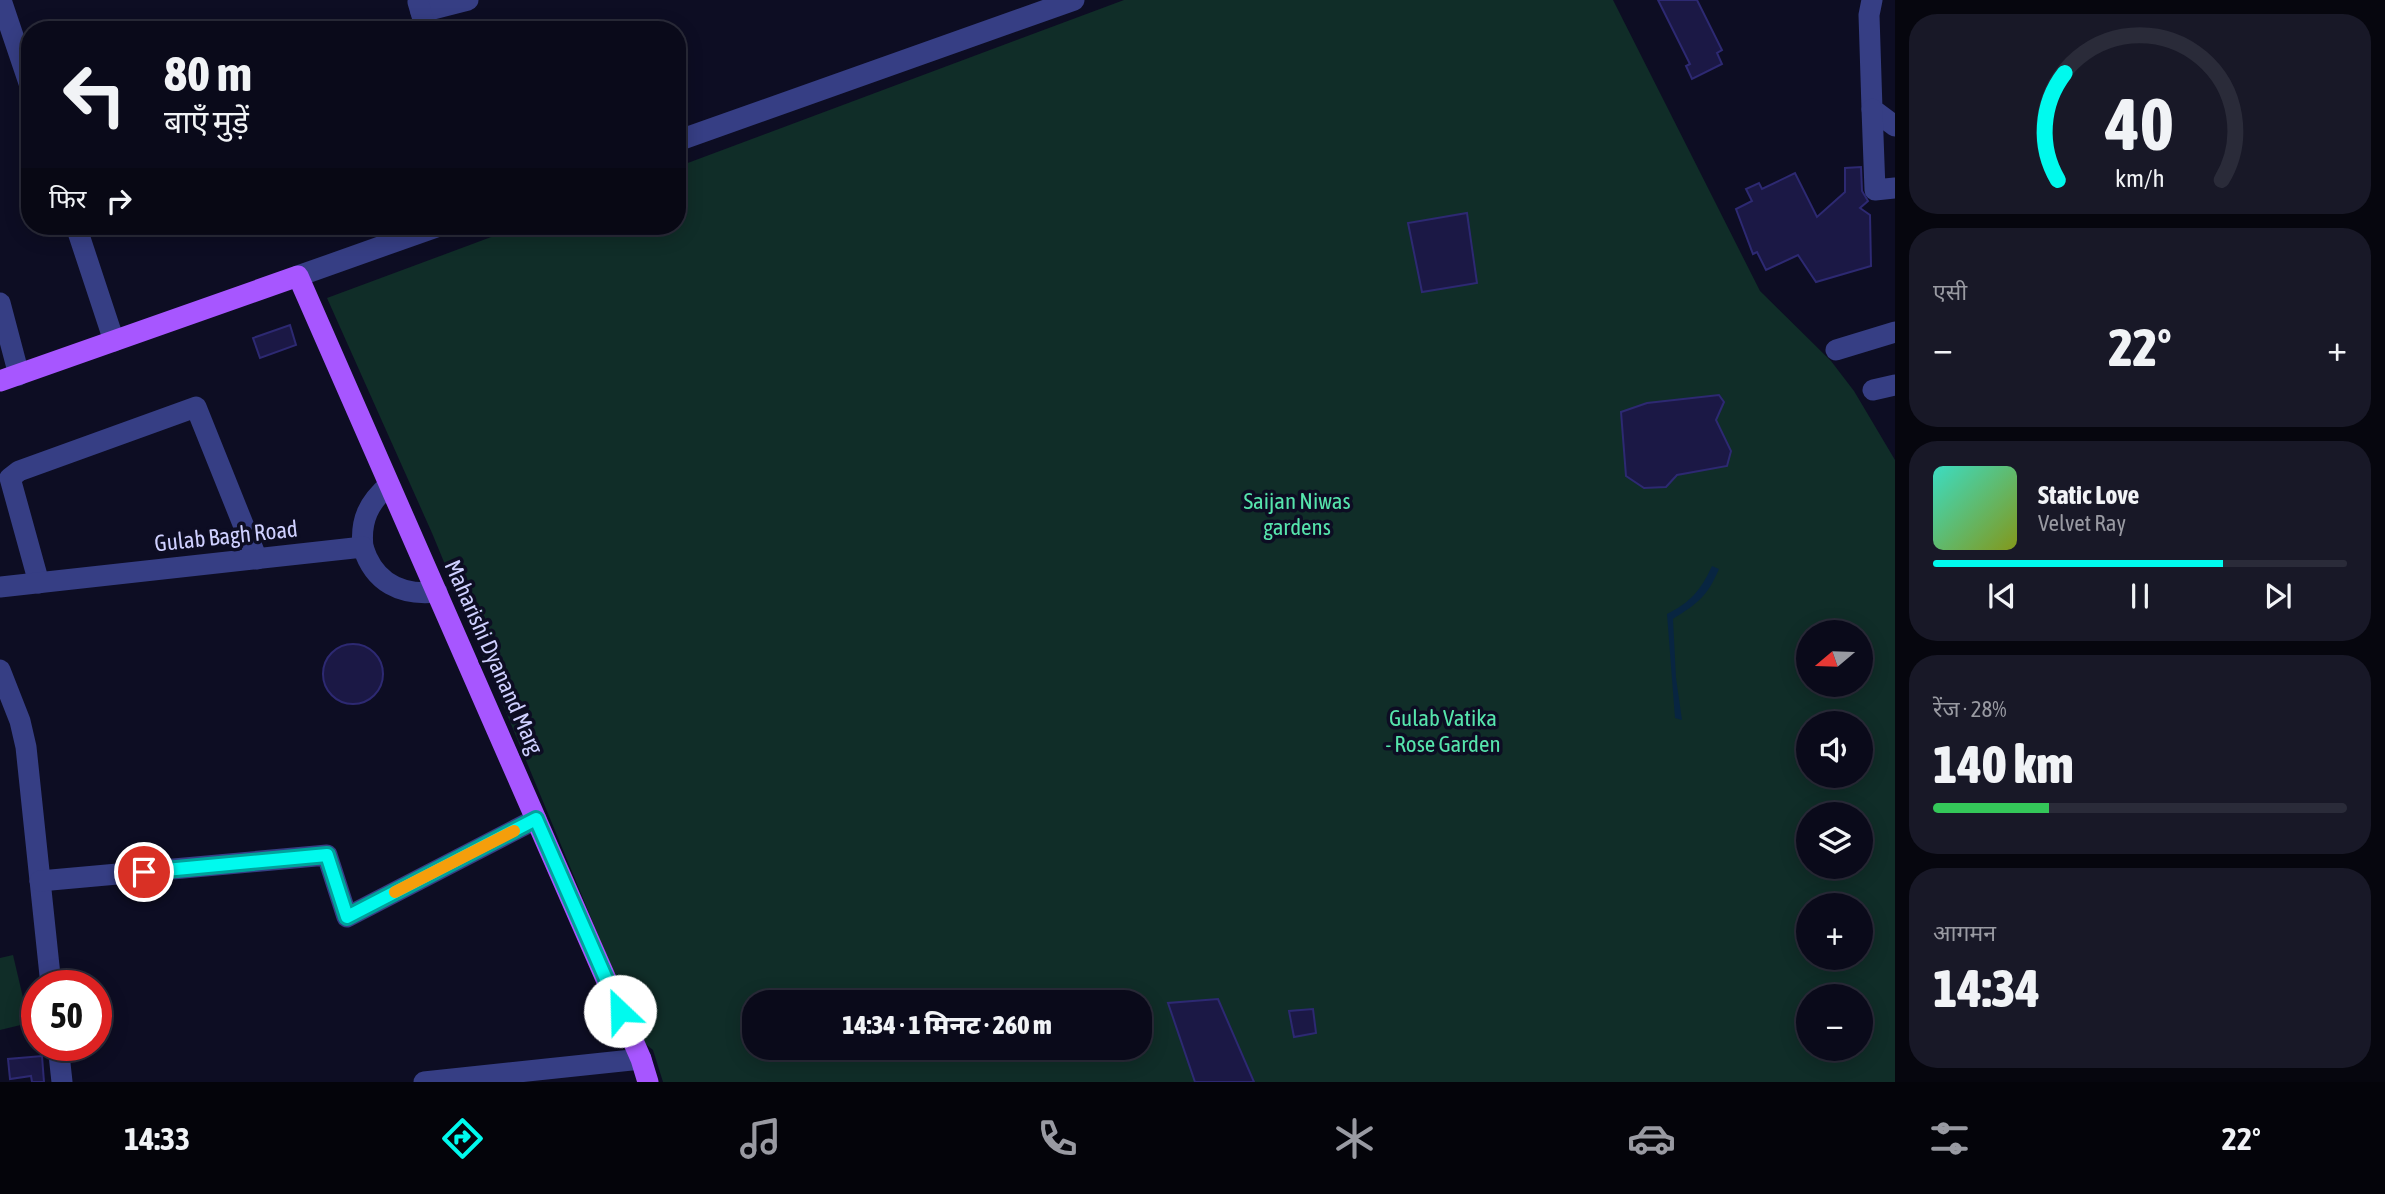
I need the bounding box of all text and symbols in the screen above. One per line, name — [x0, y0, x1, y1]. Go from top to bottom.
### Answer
text: 80 m — [164, 45, 252, 101]
icon: left — [49, 49, 140, 140]
text: 40 — [2105, 82, 2174, 165]
text: बाएँ मुड़ें — [164, 103, 249, 140]
text: km/h — [2115, 164, 2165, 192]
icon: right — [100, 182, 138, 220]
text: फिर — [49, 184, 86, 214]
text: एसी — [1933, 279, 1967, 305]
text: 22° — [2108, 317, 2172, 377]
text: − — [1933, 326, 1953, 369]
text: + — [2327, 326, 2347, 369]
text: Static Love — [2038, 480, 2139, 510]
park label: Saijan Niwas gardens — [1243, 488, 1351, 540]
text: Velvet Ray — [2038, 510, 2126, 536]
street label: Gulab Bagh Road — [153, 516, 299, 556]
street label: Maharishi Dyanand Marg — [439, 556, 549, 758]
icon: previous — [1983, 577, 2021, 615]
icon: pause — [2121, 577, 2159, 615]
icon: next — [2259, 577, 2297, 615]
north arrow — [1796, 620, 1872, 696]
map controls — [1796, 620, 1873, 1061]
text: रेंज · 28% — [1933, 696, 2007, 722]
park label: Gulab Vatika - Rose Garden — [1385, 705, 1501, 757]
button: sound — [1796, 711, 1873, 788]
text: 140 km — [1933, 734, 2074, 794]
button: layers — [1796, 802, 1873, 879]
pin — [114, 842, 174, 902]
icon: arrive — [125, 853, 163, 891]
button: + — [1796, 893, 1873, 970]
text: आगमन — [1933, 920, 1996, 946]
text: 14:34 — [1933, 958, 2040, 1018]
speed limit sign: 50 — [21, 970, 112, 1061]
position arrow — [583, 974, 657, 1048]
button: − — [1796, 984, 1873, 1061]
text: 14:34 · 1 मिनट · 260 m — [842, 1010, 1052, 1040]
icon: directions — [438, 1114, 487, 1163]
icon: music — [736, 1114, 785, 1163]
icon: phone — [1033, 1114, 1082, 1163]
icon: climate — [1330, 1114, 1379, 1163]
icon: car — [1627, 1114, 1676, 1163]
icon: filters — [1925, 1114, 1974, 1163]
text: 14:33 — [124, 1120, 190, 1157]
text: 22° — [2222, 1120, 2261, 1157]

